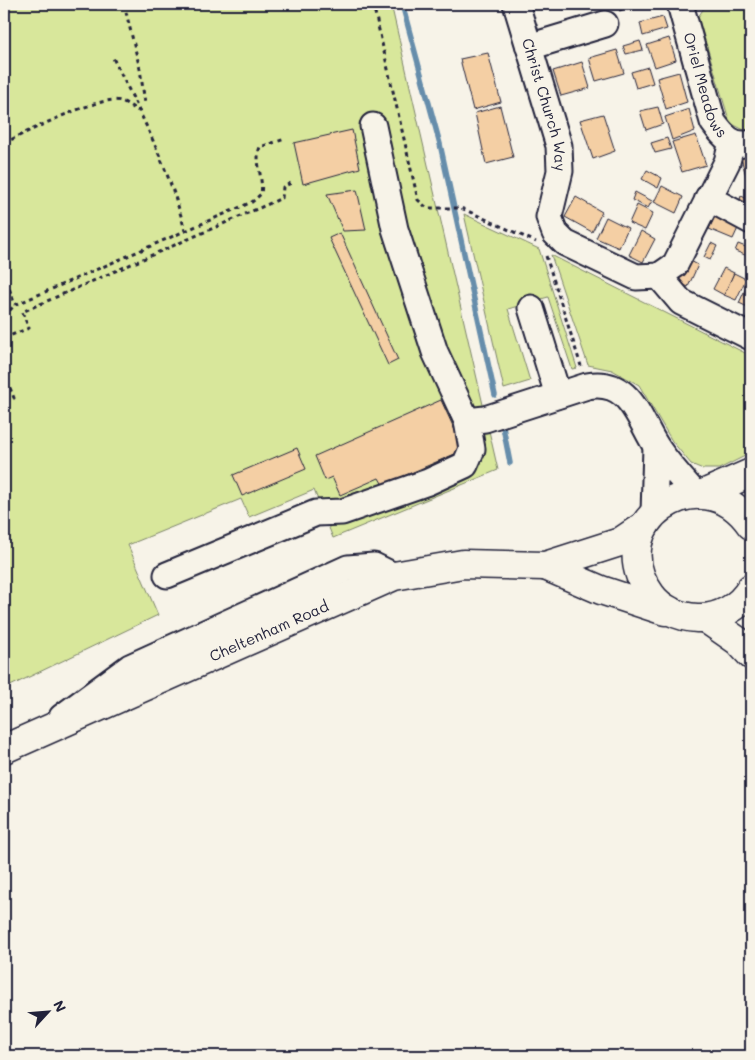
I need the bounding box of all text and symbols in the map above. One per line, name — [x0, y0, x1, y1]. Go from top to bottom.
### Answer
street label: Oriel Meadows — [679, 30, 732, 142]
street label: Christ Church Way — [518, 36, 571, 172]
street label: Cheltenham Road — [206, 595, 331, 666]
north arrow — [22, 988, 72, 1038]
text: N — [49, 997, 71, 1015]

